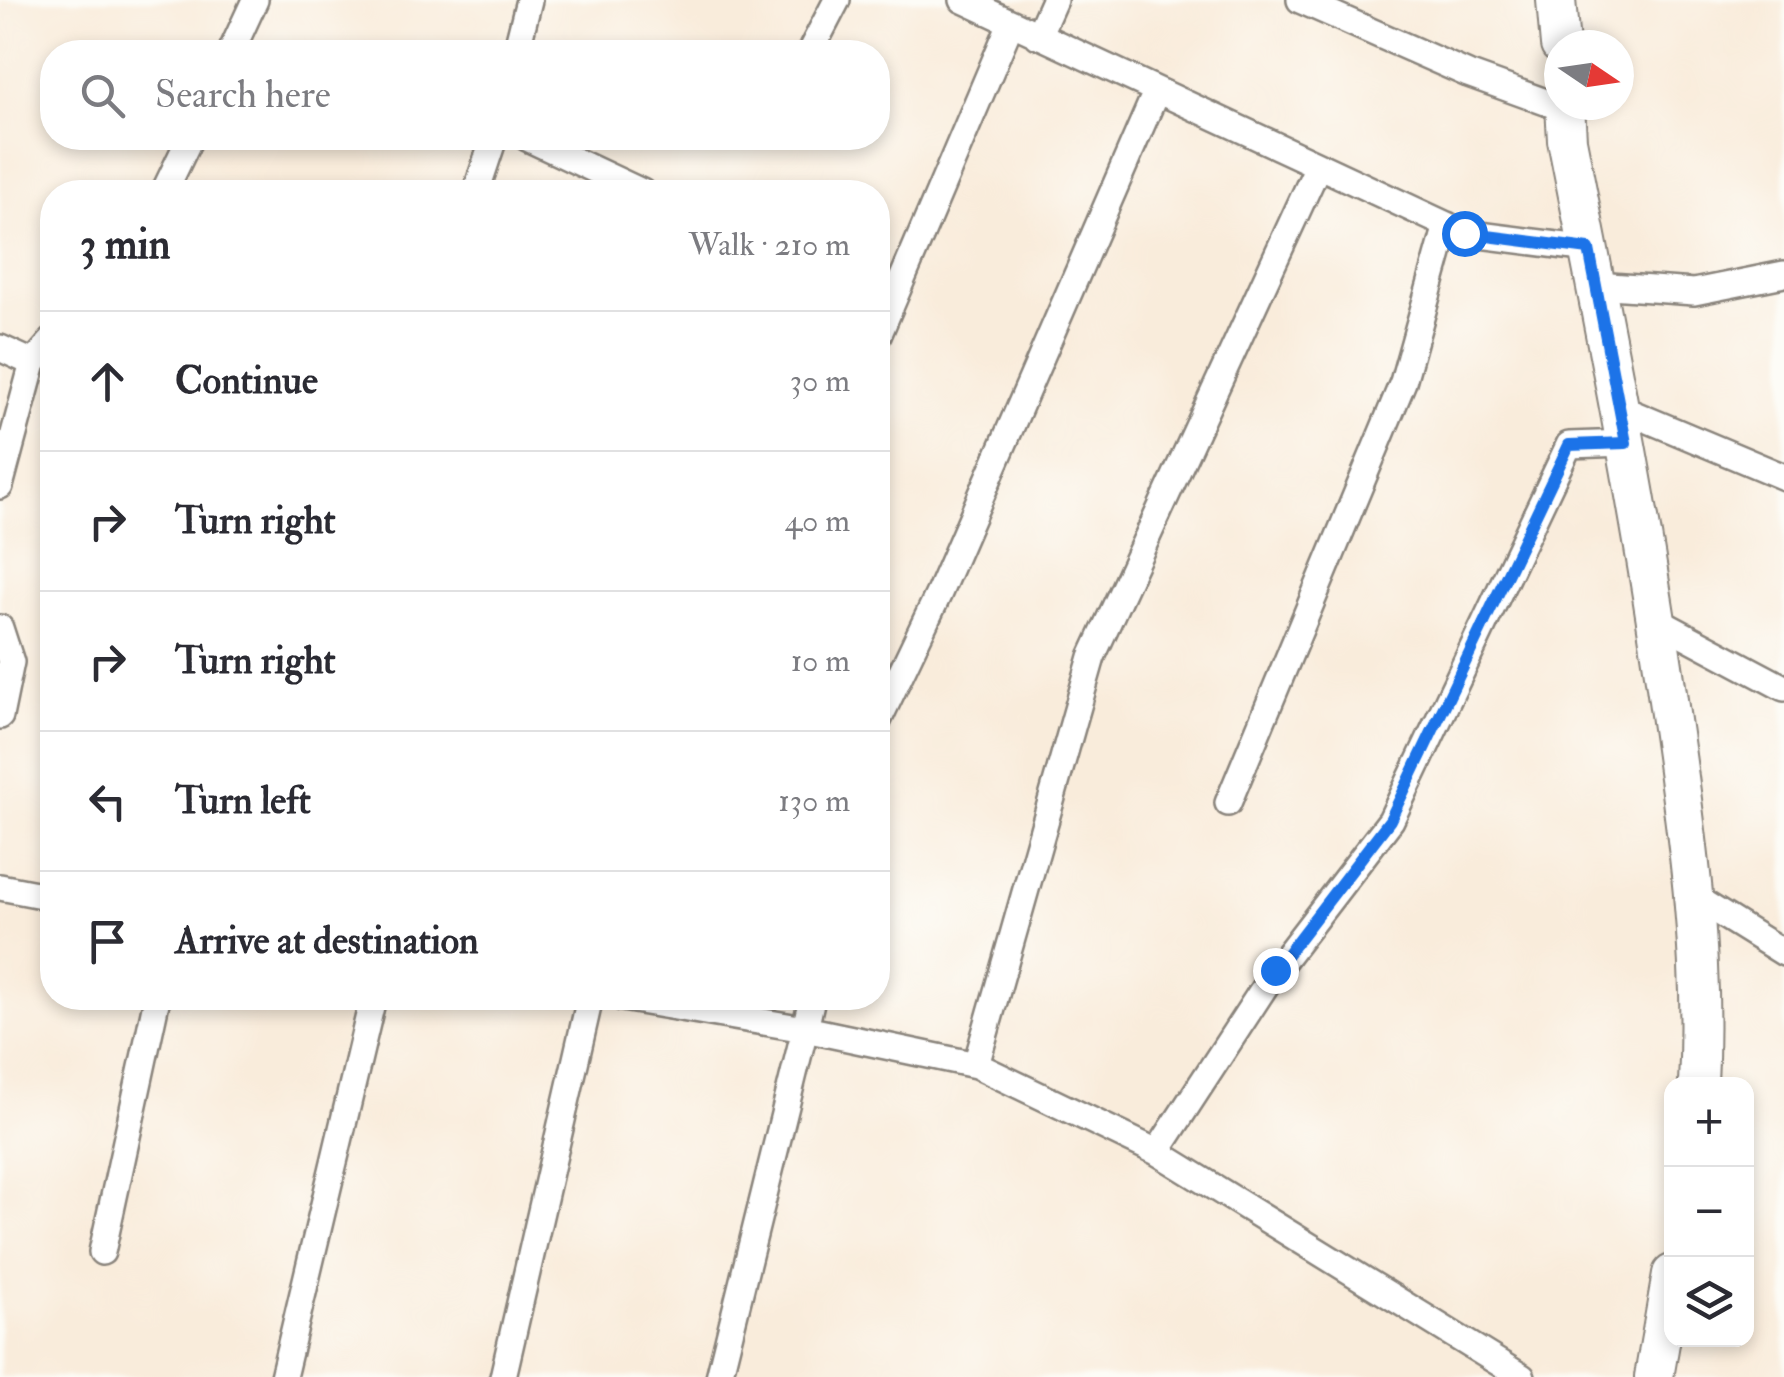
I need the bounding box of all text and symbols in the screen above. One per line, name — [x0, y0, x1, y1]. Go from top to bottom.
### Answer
north arrow — [1544, 30, 1634, 120]
search box — [40, 40, 890, 150]
icon: search — [75, 68, 130, 123]
text: Search here — [155, 71, 331, 119]
route start — [1442, 211, 1488, 257]
text: 3 min — [80, 219, 170, 271]
text: Walk · 210 m — [688, 225, 850, 265]
icon: ahead — [80, 354, 135, 409]
text: Continue — [175, 357, 318, 405]
text: 30 m — [790, 361, 850, 401]
icon: right — [80, 494, 135, 549]
text: Turn right — [175, 497, 336, 545]
text: 40 m — [785, 501, 850, 541]
icon: right — [80, 634, 135, 689]
text: Turn right — [175, 637, 336, 685]
text: 10 m — [791, 641, 850, 681]
icon: left — [80, 774, 135, 829]
text: Turn left — [175, 777, 311, 825]
text: 130 m — [778, 781, 850, 821]
icon: arrive — [80, 914, 135, 969]
text: Arrive at destination — [175, 917, 479, 965]
route end — [1253, 948, 1299, 994]
map controls — [1664, 1077, 1754, 1347]
button: + — [1664, 1077, 1754, 1167]
button: − — [1664, 1167, 1754, 1257]
button: layers — [1664, 1257, 1754, 1347]

